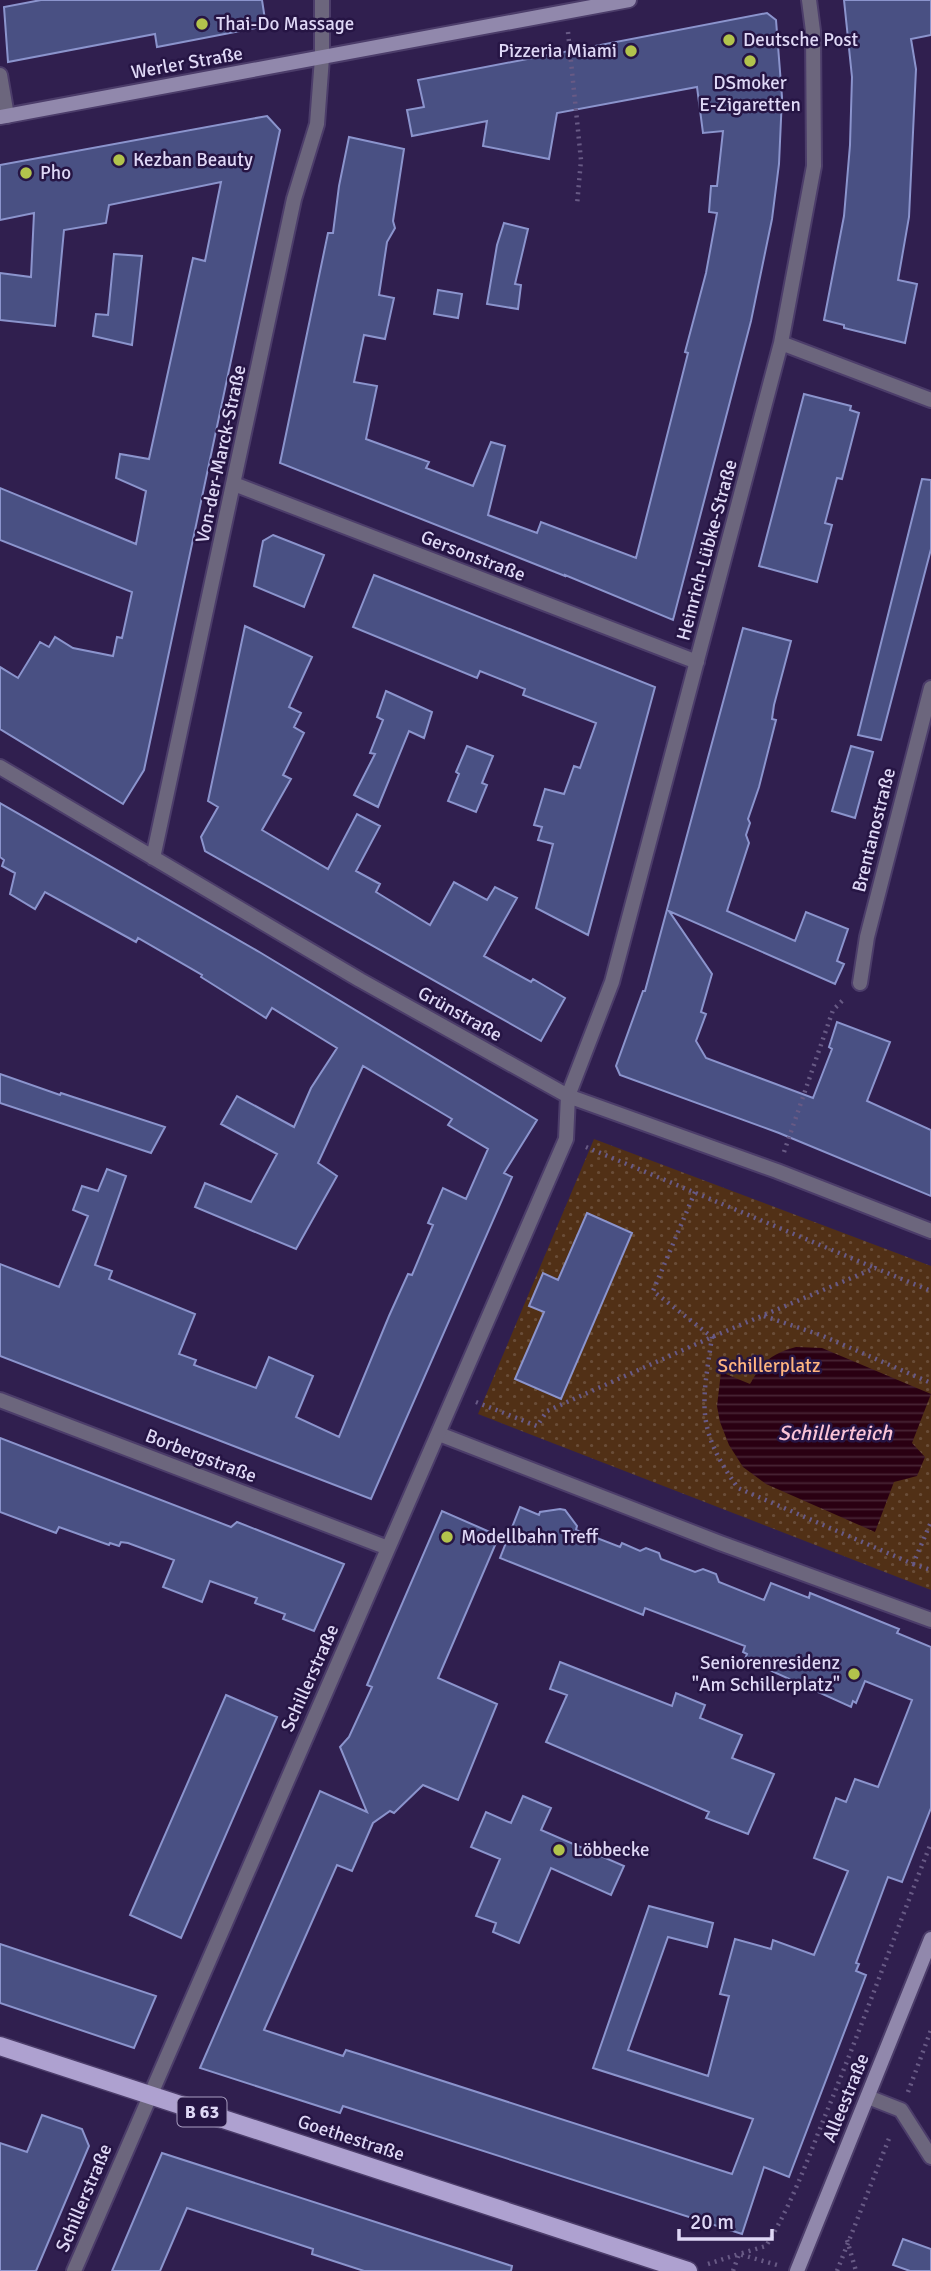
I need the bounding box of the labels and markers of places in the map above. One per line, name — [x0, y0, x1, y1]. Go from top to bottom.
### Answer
place label: Thai-Do Massage — [216, 12, 354, 36]
marker: Thai-Do Massage — [194, 16, 210, 32]
place label: Deutsche Post — [743, 28, 859, 52]
marker: Deutsche Post — [721, 32, 737, 48]
place label: Pizzeria Miami — [498, 39, 617, 63]
marker: Pizzeria Miami — [623, 43, 639, 59]
marker: DSmoker E-Zigaretten — [742, 53, 758, 69]
place label: DSmoker E-Zigaretten — [699, 71, 801, 117]
place label: Kezban Beauty — [133, 148, 253, 172]
marker: Kezban Beauty — [111, 152, 127, 168]
place label: Pho — [40, 161, 71, 185]
marker: Pho — [18, 165, 34, 181]
place label: Modellbahn Treff — [461, 1525, 599, 1549]
marker: Modellbahn Treff — [439, 1529, 455, 1545]
place label: Seniorenresidenz "Am Schillerplatz" — [692, 1651, 840, 1697]
marker: Seniorenresidenz "Am Schillerplatz" — [846, 1666, 862, 1682]
place label: Löbbecke — [573, 1838, 649, 1862]
marker: Löbbecke — [551, 1842, 567, 1858]

